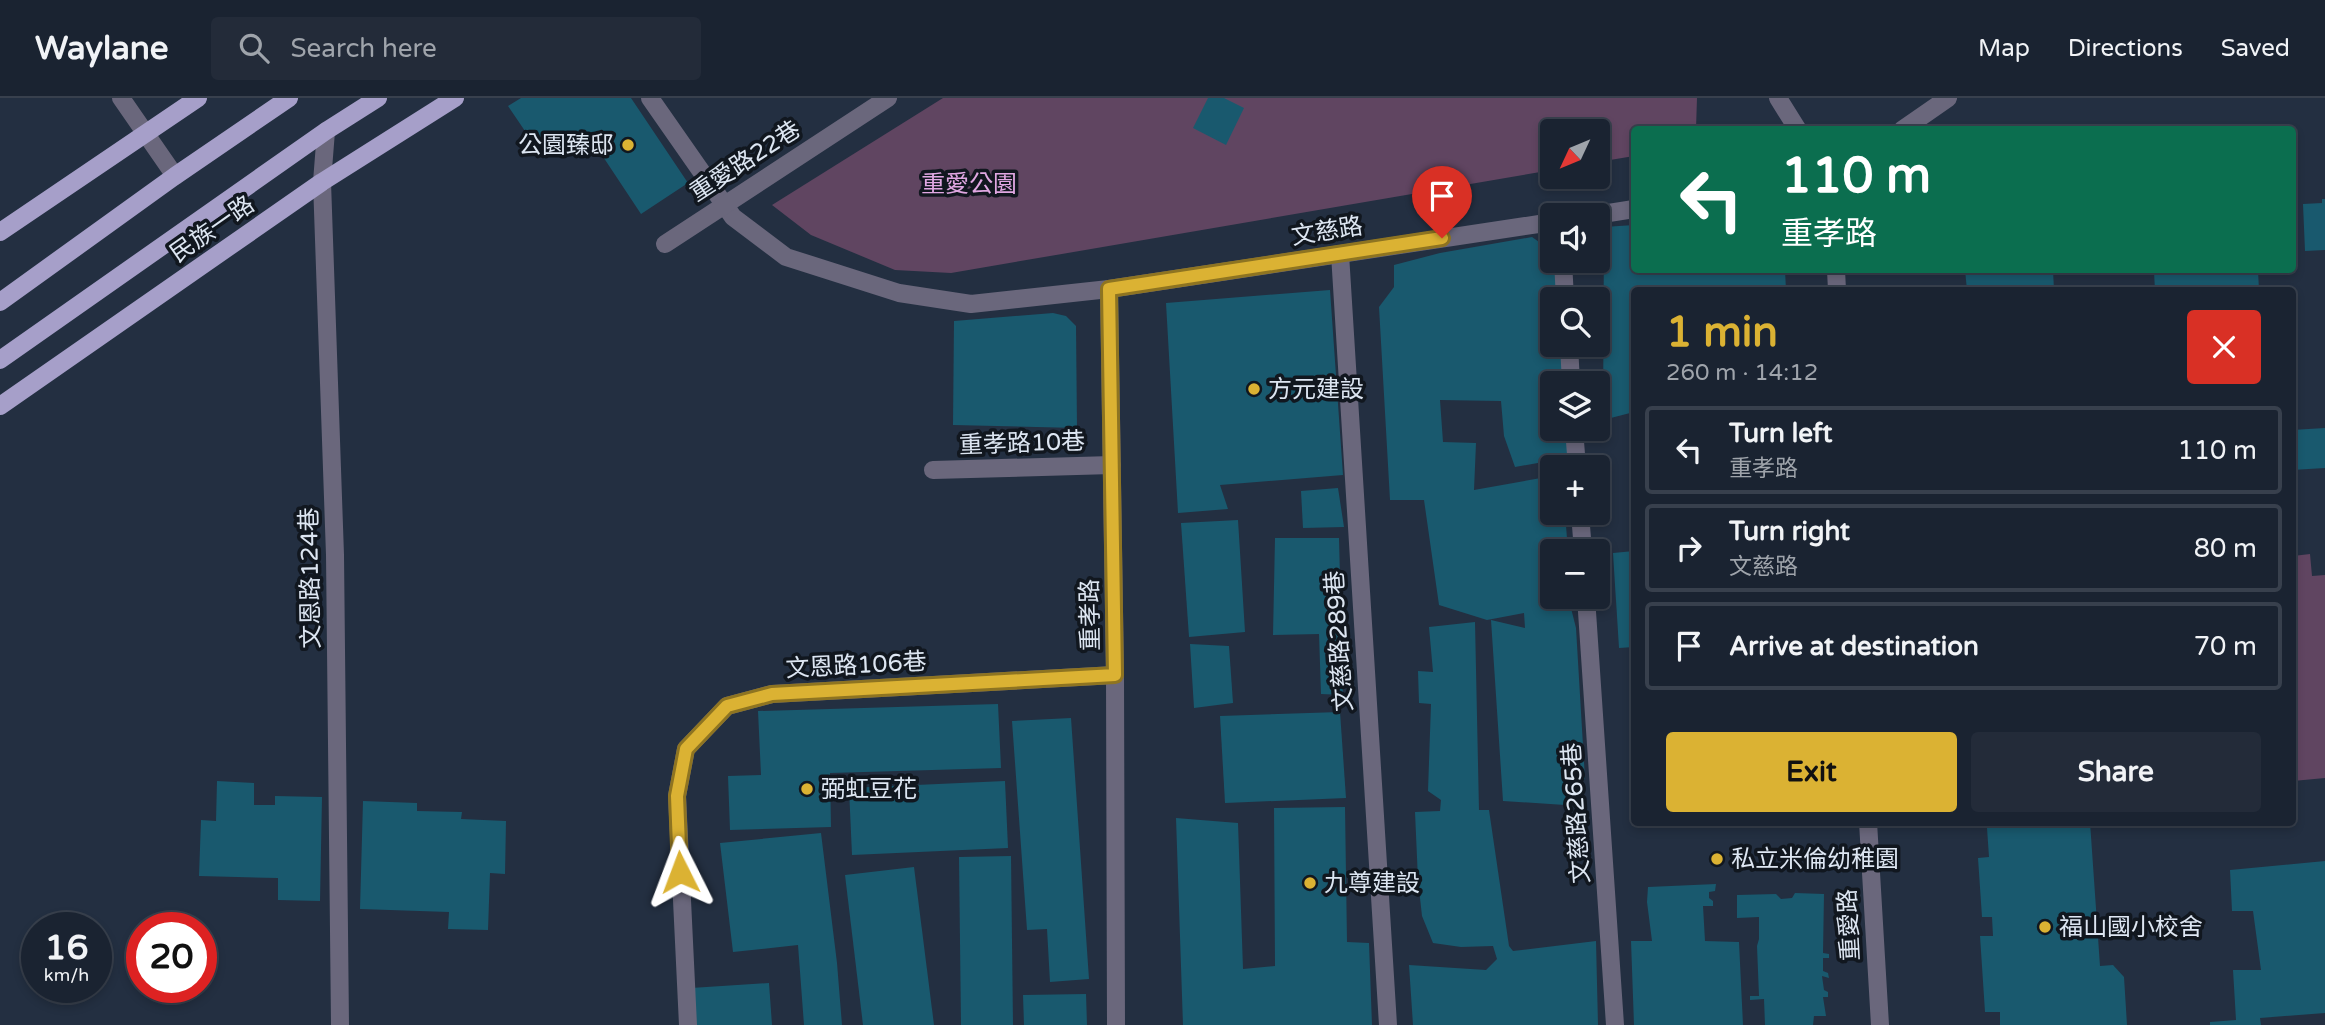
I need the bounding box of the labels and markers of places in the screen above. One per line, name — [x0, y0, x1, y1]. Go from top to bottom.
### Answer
place label: 公園臻邸 — [518, 131, 614, 160]
marker: 公園臻邸 — [620, 137, 636, 153]
pin — [1412, 166, 1472, 238]
place label: 方元建設 — [1268, 375, 1364, 404]
marker: 方元建設 — [1246, 381, 1262, 397]
place label: 弼虹豆花 — [821, 775, 917, 804]
marker: 弼虹豆花 — [799, 781, 815, 797]
place label: 私立米倫幼稚園 — [1731, 845, 1899, 874]
marker: 私立米倫幼稚園 — [1709, 851, 1725, 867]
place label: 九尊建設 — [1324, 869, 1420, 898]
marker: 九尊建設 — [1302, 875, 1318, 891]
place label: 福山國小校舍 — [2059, 913, 2203, 942]
marker: 福山國小校舍 — [2037, 919, 2053, 935]

